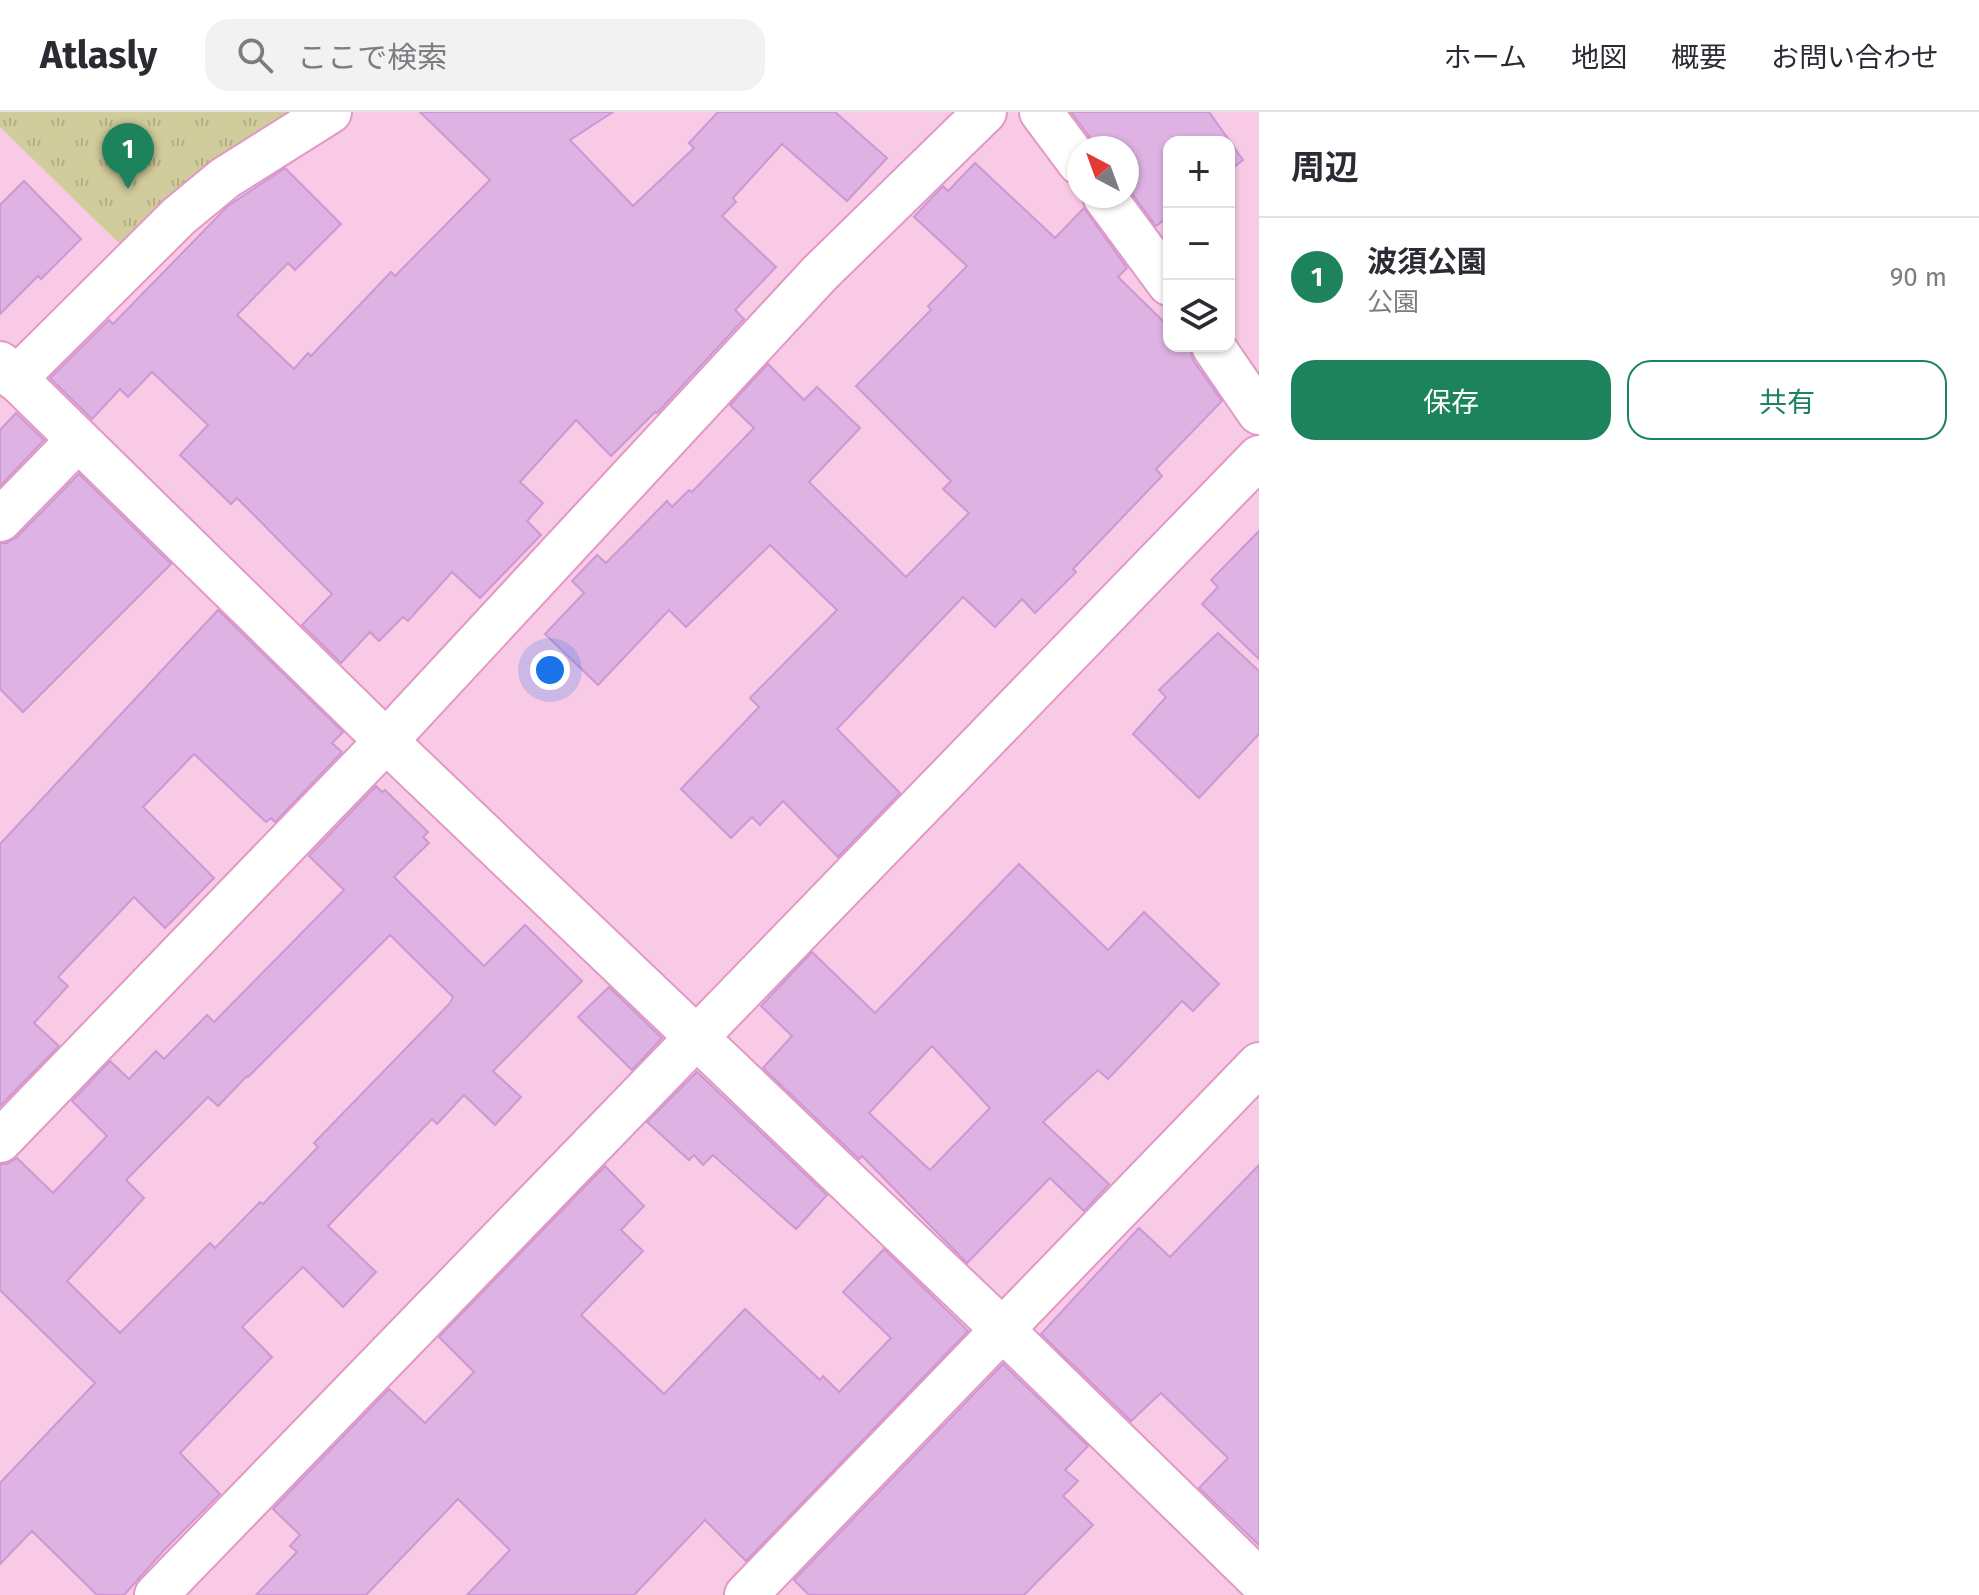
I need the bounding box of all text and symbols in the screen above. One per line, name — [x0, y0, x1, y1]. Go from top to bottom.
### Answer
search box — [205, 19, 765, 91]
text: Atlasly — [40, 32, 157, 78]
icon: search — [233, 33, 277, 77]
text: ここで検索 — [297, 40, 447, 76]
text: ホーム — [1444, 41, 1527, 74]
text: 地図 — [1571, 41, 1627, 74]
text: 概要 — [1671, 41, 1727, 74]
text: お問い合わせ — [1771, 41, 1939, 74]
pin: 1 — [102, 123, 154, 189]
north arrow — [1067, 136, 1139, 208]
map controls — [1163, 136, 1235, 352]
button: + — [1163, 136, 1235, 208]
text: 周辺 — [1291, 147, 1359, 188]
button: − — [1163, 208, 1235, 280]
text: 波須公園 — [1367, 244, 1487, 280]
text: 1 — [1311, 262, 1323, 293]
text: 90 m — [1890, 262, 1947, 293]
button: layers — [1163, 280, 1235, 352]
text: 公園 — [1367, 287, 1419, 318]
button: 保存 — [1291, 360, 1611, 440]
button: 共有 — [1627, 360, 1947, 440]
your location — [530, 650, 570, 690]

